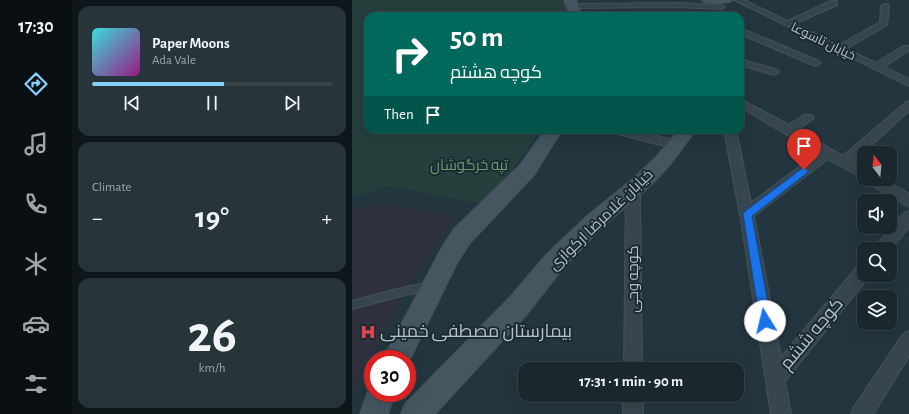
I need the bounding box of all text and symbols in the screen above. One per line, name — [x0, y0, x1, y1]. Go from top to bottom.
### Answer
text: 17:30 — [18, 18, 54, 36]
street label: خیابان تاسوعا — [789, 21, 857, 63]
text: 50 m — [450, 24, 504, 52]
icon: right — [384, 28, 436, 80]
text: Paper Moons — [152, 36, 230, 51]
text: Ada Vale — [152, 54, 196, 67]
text: کوچه هشتم — [450, 64, 542, 82]
icon: directions — [22, 70, 50, 98]
icon: previous — [121, 92, 143, 114]
icon: pause — [201, 92, 223, 114]
icon: next — [281, 92, 303, 114]
icon: arrive — [422, 104, 444, 126]
text: Then — [384, 107, 414, 122]
pin — [787, 129, 821, 170]
icon: music — [22, 130, 50, 158]
icon: arrive — [793, 135, 815, 157]
north arrow — [857, 146, 897, 186]
map controls — [857, 146, 897, 330]
park label: تپه خرگوشان — [430, 157, 508, 175]
street label: خیابان غلامرضا ارکوازی — [546, 167, 657, 275]
text: Climate — [92, 181, 131, 194]
icon: phone — [22, 190, 50, 218]
button: sound — [857, 194, 897, 234]
text: 19° — [195, 203, 229, 233]
text: − — [92, 207, 103, 229]
text: + — [321, 207, 332, 229]
button: search — [857, 242, 897, 282]
street label: کوچه وحی — [626, 245, 643, 313]
icon: climate — [22, 250, 50, 278]
button: layers — [857, 290, 897, 330]
street label: کوچه ششم — [776, 294, 848, 374]
position arrow — [744, 300, 786, 342]
text: 26 — [187, 309, 237, 361]
icon: car — [22, 310, 50, 338]
hospital icon: بیمارستان مصطفی خمینی — [359, 323, 377, 341]
place label: بیمارستان مصطفی خمینی — [380, 323, 572, 342]
speed limit sign: 30 — [364, 350, 416, 402]
text: km/h — [199, 362, 225, 375]
icon: filters — [22, 370, 50, 398]
text: 17:31 · 1 min · 90 m — [579, 374, 683, 389]

